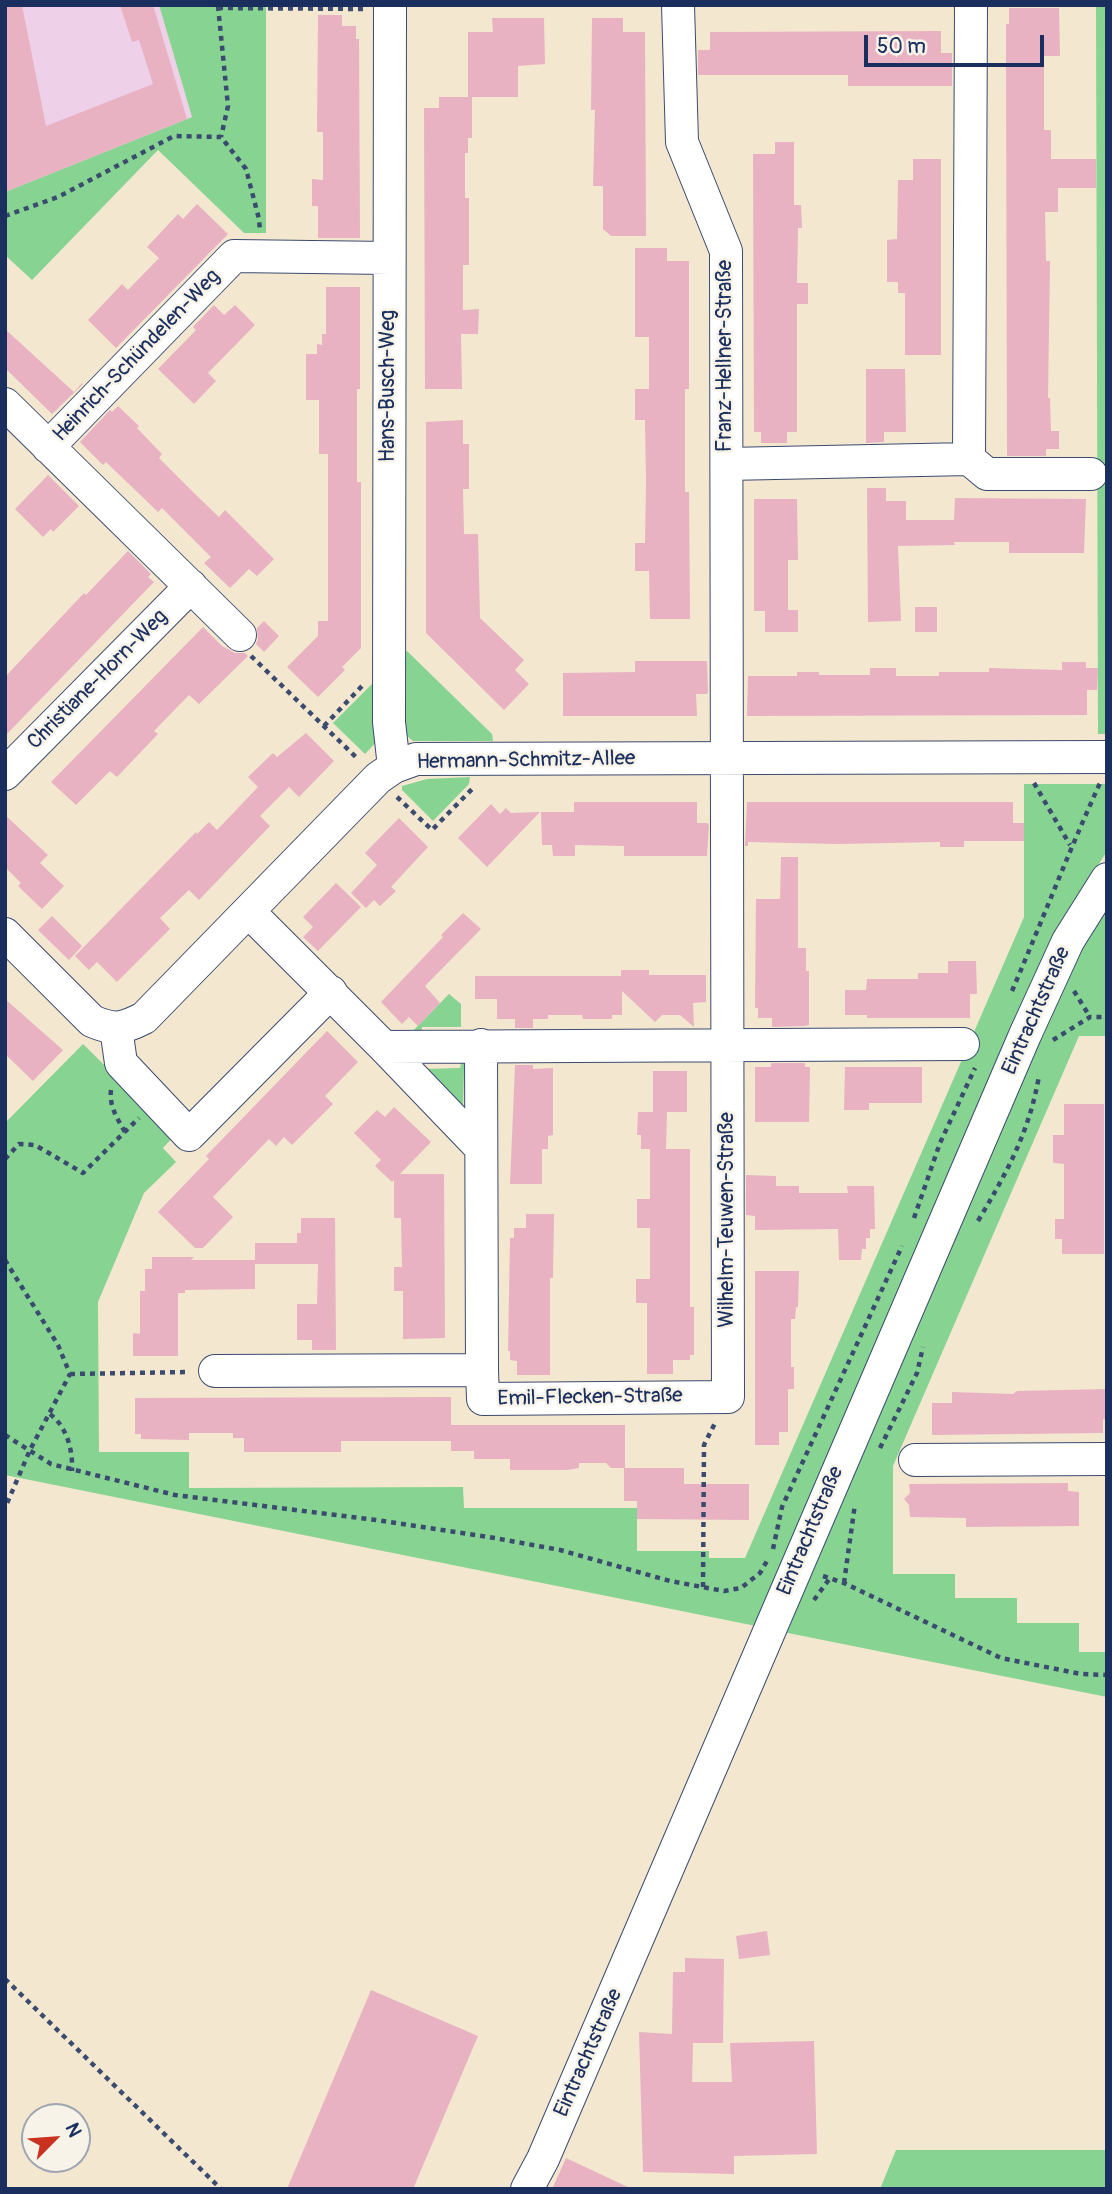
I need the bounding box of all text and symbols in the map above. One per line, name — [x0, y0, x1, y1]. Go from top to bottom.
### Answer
scale bar — [867, 21, 1047, 65]
text: 50 m — [877, 33, 926, 60]
street label: Franz-Hellner-Straße — [713, 260, 739, 452]
street label: Heinrich-Schündelen-Weg — [48, 265, 226, 447]
street label: Hans-Busch-Weg — [376, 310, 402, 462]
street label: Christiane-Horn-Weg — [23, 605, 173, 755]
street label: Hermann-Schmitz-Allee — [416, 746, 636, 776]
street label: Eintrachtstraße — [997, 943, 1077, 1079]
street label: Wilhelm-Teuwen-Straße — [715, 1112, 741, 1328]
street label: Emil-Flecken-Straße — [497, 1384, 683, 1412]
street label: Eintrachtstraße — [772, 1463, 850, 1599]
street label: Eintrachtstraße — [549, 1985, 629, 2121]
north arrow — [21, 2103, 91, 2173]
text: N — [60, 2119, 87, 2141]

